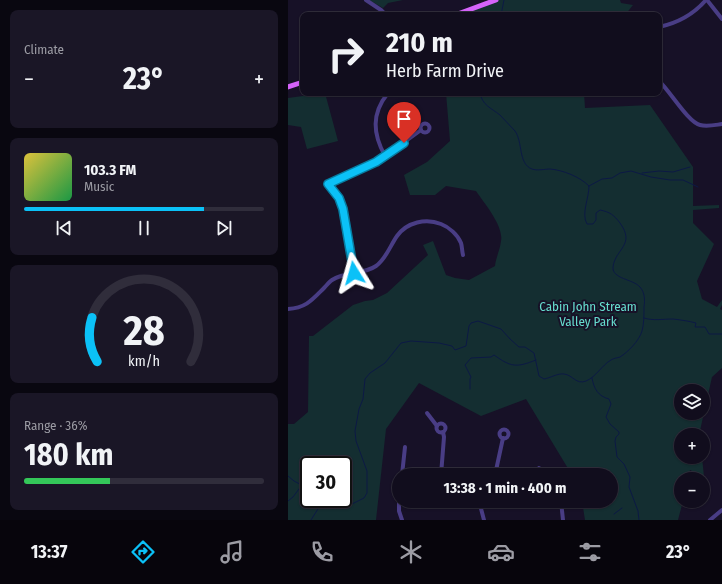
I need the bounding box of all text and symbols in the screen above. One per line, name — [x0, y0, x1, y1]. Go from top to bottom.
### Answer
text: 210 m — [386, 26, 453, 59]
icon: right — [320, 28, 372, 80]
text: Climate — [24, 42, 64, 57]
text: Herb Farm Drive — [386, 60, 504, 82]
text: 23° — [123, 61, 165, 97]
text: − — [24, 66, 34, 93]
text: + — [254, 66, 264, 93]
pin — [387, 102, 421, 143]
icon: arrive — [393, 108, 415, 130]
text: 103.3 FM — [84, 161, 136, 179]
text: Music — [84, 179, 114, 194]
icon: previous — [53, 217, 75, 239]
icon: pause — [133, 217, 155, 239]
icon: next — [213, 217, 235, 239]
position arrow — [333, 252, 375, 294]
park label: Cabin John Stream Valley Park — [539, 299, 637, 329]
text: 28 — [122, 306, 165, 356]
text: km/h — [128, 352, 160, 369]
map controls — [674, 384, 710, 508]
button: layers — [674, 384, 710, 420]
text: Range · 36% — [24, 418, 87, 433]
button: + — [674, 428, 710, 464]
text: 180 km — [24, 437, 113, 473]
speed limit sign: 30 — [300, 456, 352, 508]
button: − — [674, 472, 710, 508]
text: 13:38 · 1 min · 400 m — [444, 479, 566, 497]
icon: directions — [129, 538, 157, 566]
icon: music — [218, 538, 246, 566]
icon: phone — [308, 538, 336, 566]
icon: climate — [397, 538, 425, 566]
icon: car — [487, 538, 515, 566]
icon: filters — [576, 538, 604, 566]
text: 13:37 — [31, 541, 67, 563]
text: 23° — [666, 541, 691, 563]

